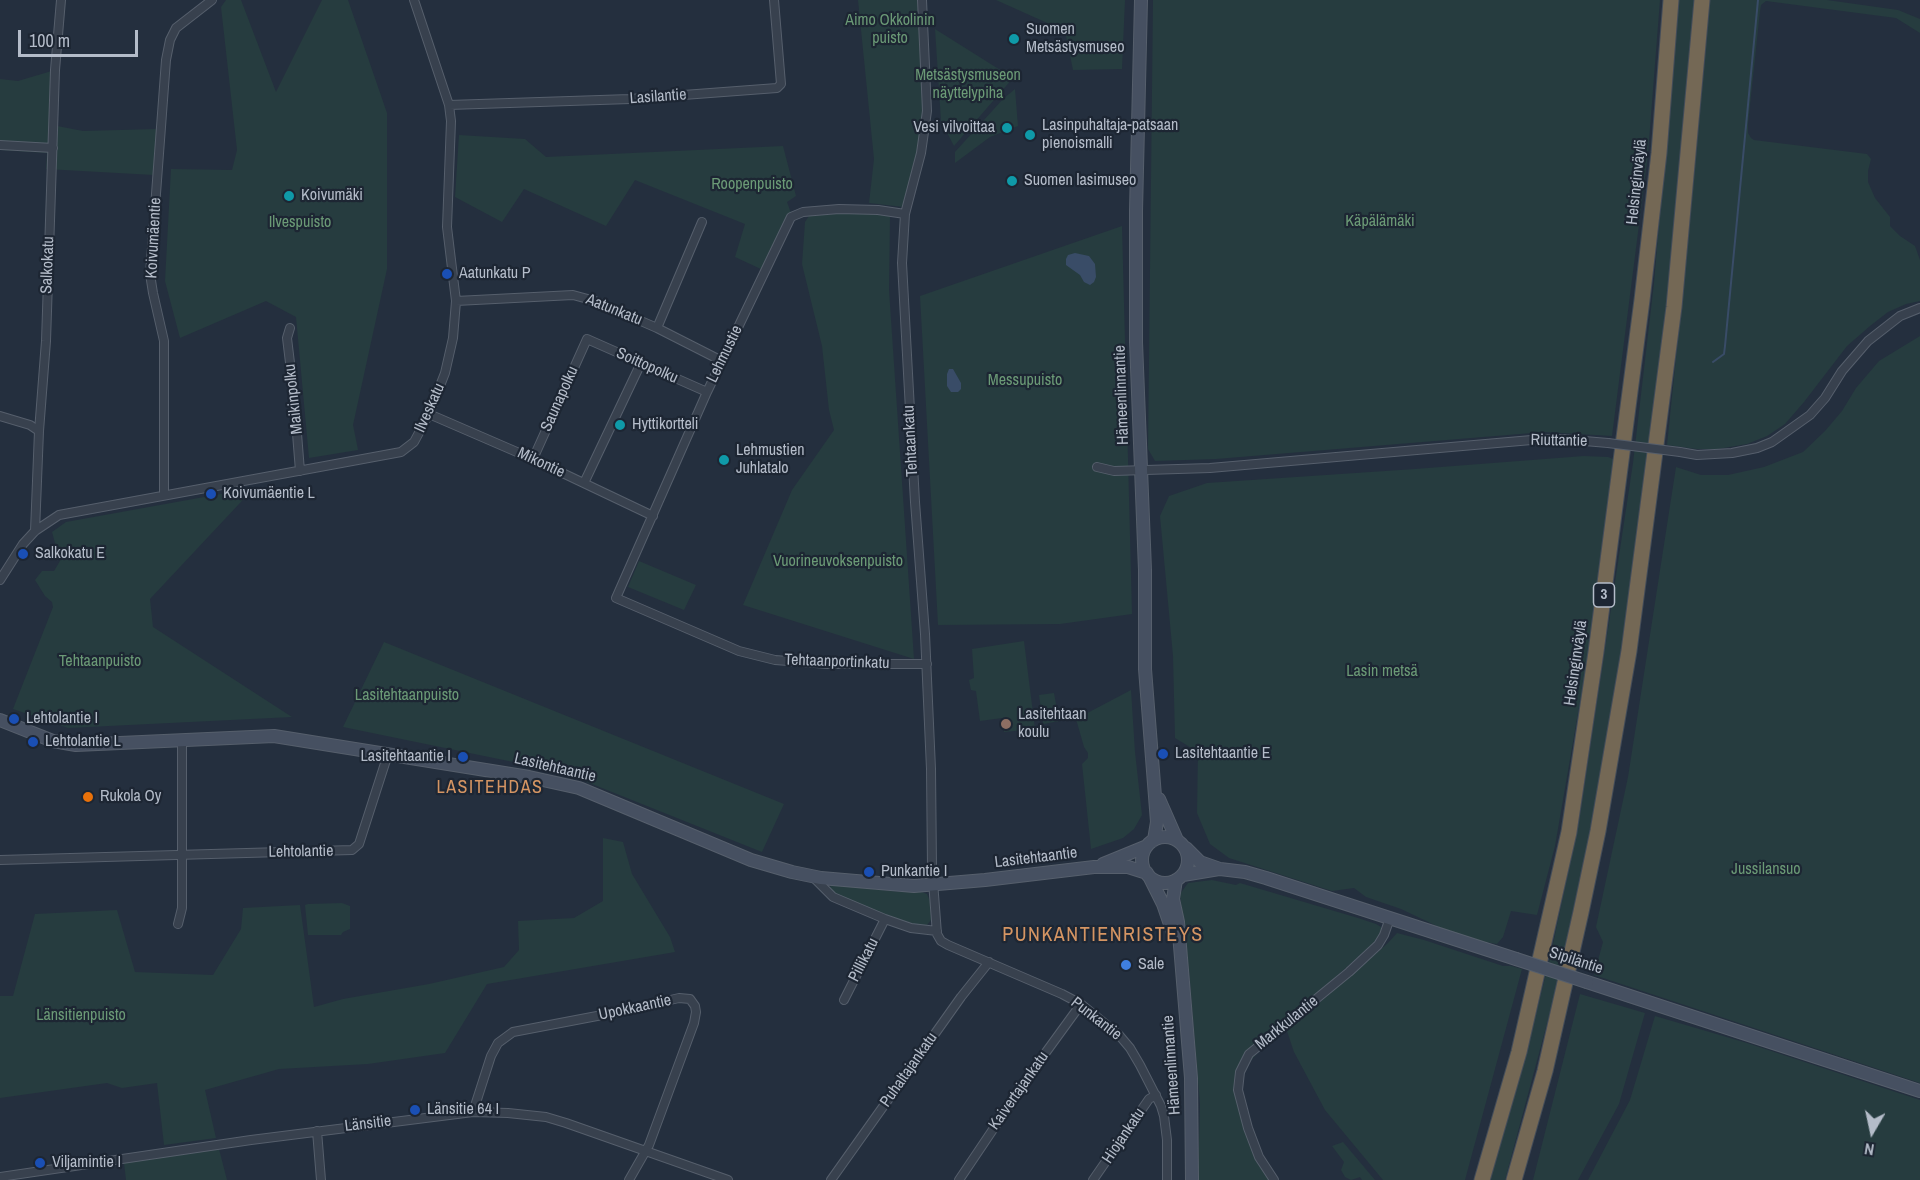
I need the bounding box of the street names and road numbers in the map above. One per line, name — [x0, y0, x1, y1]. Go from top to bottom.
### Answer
street label: Lasilantie — [629, 85, 687, 109]
street label: Helsinginväylä — [1623, 138, 1651, 226]
street label: Koivumäentie — [142, 197, 166, 279]
street label: Salkokatu — [37, 236, 59, 294]
street label: Aatunkatu — [583, 290, 645, 330]
street label: Lehmustie — [703, 322, 747, 386]
street label: Soittopolku — [613, 344, 681, 388]
street label: Hämeenlinnantie — [1111, 345, 1133, 445]
street label: Maikinpolku — [281, 363, 307, 435]
street label: Saunapolku — [537, 363, 583, 435]
street label: Ilveskatu — [411, 380, 449, 436]
street label: Tehtaankatu — [900, 405, 922, 477]
street label: Riuttantie — [1530, 431, 1588, 451]
street label: Mikontie — [514, 444, 568, 482]
road number: 3 — [1594, 583, 1614, 607]
street label: Helsinginväylä — [1561, 619, 1591, 707]
street label: Tehtaanportinkatu — [784, 651, 890, 673]
street label: Lasitehtaantie — [512, 749, 598, 787]
street label: Lehtolantie — [268, 842, 334, 862]
street label: Lasitehtaantie — [994, 843, 1078, 873]
street label: Pillikatu — [845, 935, 883, 985]
street label: Sipiläntie — [1547, 943, 1605, 979]
street label: Upokkaantie — [597, 991, 673, 1025]
street label: Markkulantie — [1252, 992, 1322, 1054]
street label: Punkantie — [1067, 993, 1125, 1045]
street label: Hämeenlinnantie — [1159, 1014, 1185, 1116]
street label: Puhaltajankatu — [876, 1029, 942, 1111]
street label: Kaivertajankatu — [985, 1048, 1053, 1134]
street label: Hiojankatu — [1099, 1105, 1149, 1167]
street label: Länsitie — [344, 1112, 392, 1136]

